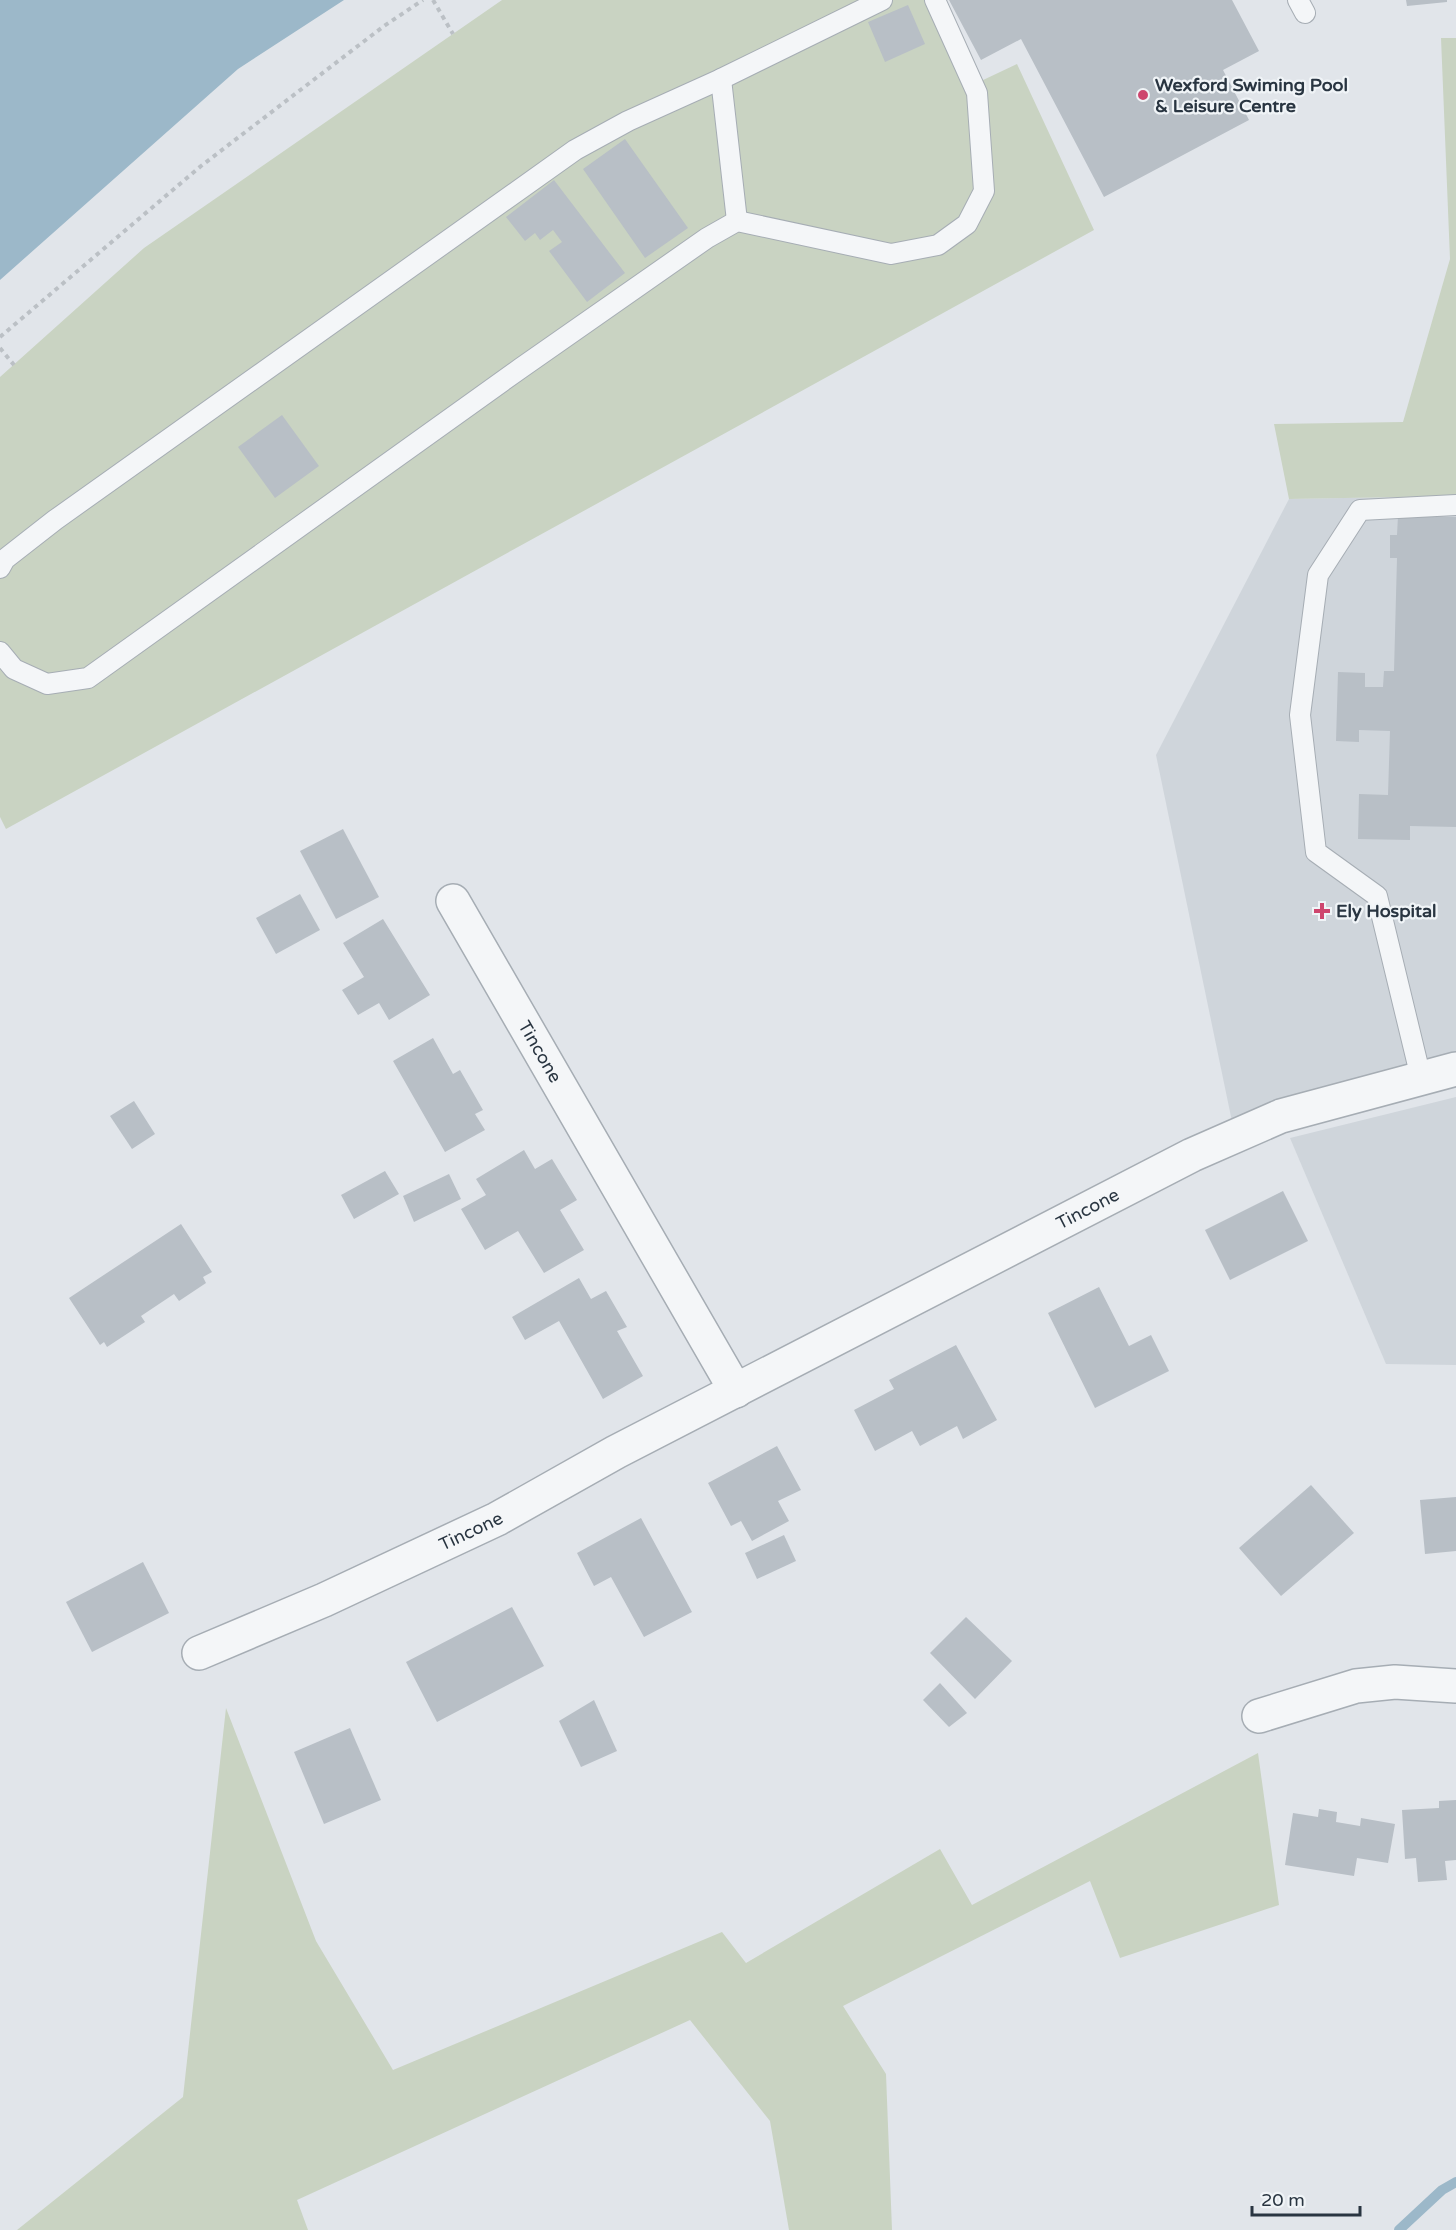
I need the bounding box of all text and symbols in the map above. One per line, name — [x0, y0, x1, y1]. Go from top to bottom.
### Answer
place label: Wexford Swiming Pool & Leisure Centre — [1155, 74, 1348, 117]
marker: Wexford Swiming Pool & Leisure Centre — [1136, 88, 1150, 102]
place label: Ely Hospital — [1336, 900, 1437, 922]
marker: Ely Hospital — [1313, 902, 1331, 920]
street label: Tincone — [514, 1017, 567, 1087]
street label: Tincone — [1052, 1183, 1123, 1234]
street label: Tincone — [436, 1507, 507, 1556]
scale bar — [1252, 2179, 1360, 2217]
text: 20 m — [1261, 2189, 1305, 2211]

